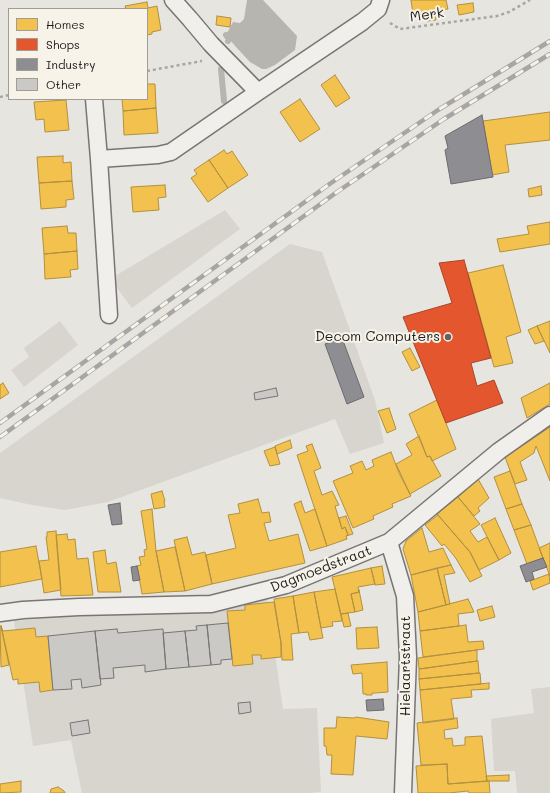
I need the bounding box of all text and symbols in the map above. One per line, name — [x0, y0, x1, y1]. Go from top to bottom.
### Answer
street label: Merk — [409, 4, 445, 26]
legend — [8, 8, 148, 100]
text: Homes — [46, 16, 85, 32]
text: Shops — [46, 36, 80, 52]
text: Industry — [46, 56, 95, 72]
text: Other — [46, 76, 81, 92]
place label: Decom Computers — [315, 329, 440, 345]
marker: Decom Computers — [443, 332, 453, 342]
street label: Dagmoedstraat — [268, 542, 374, 596]
street label: Hielaartstraat — [398, 616, 414, 716]

